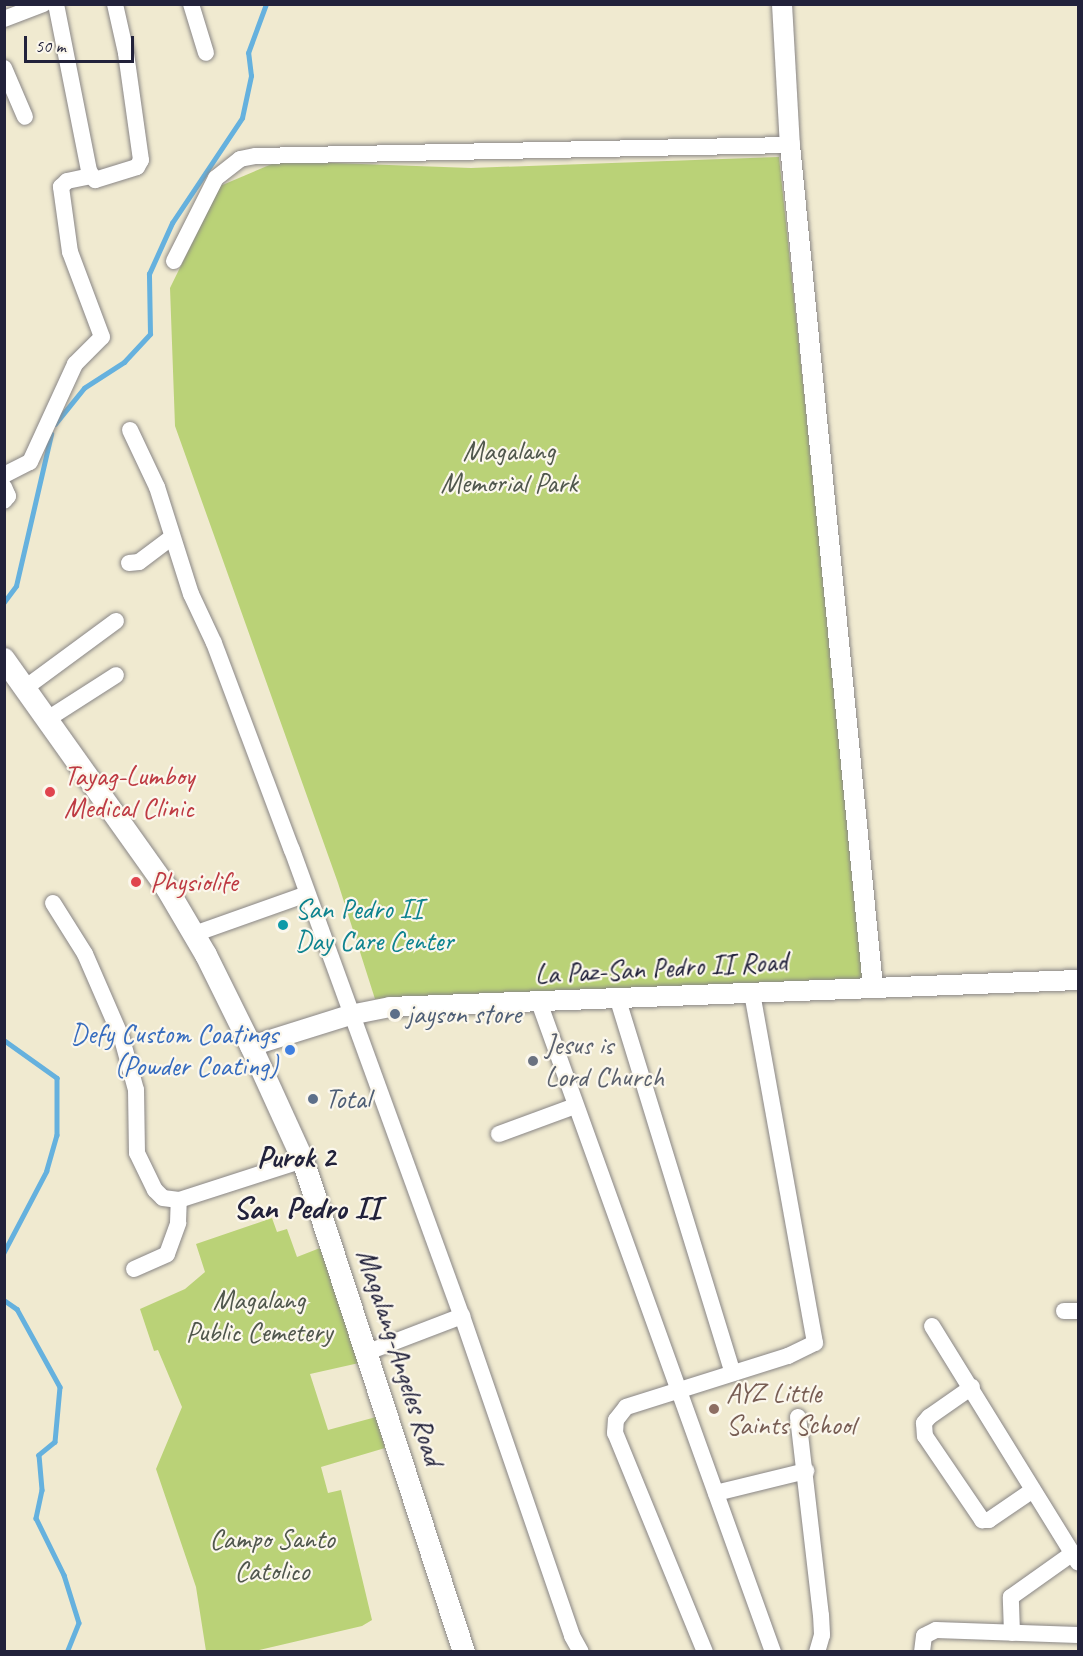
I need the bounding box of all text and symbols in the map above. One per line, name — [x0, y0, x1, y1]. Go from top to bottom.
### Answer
scale bar — [27, 24, 136, 62]
text: 50 m — [35, 35, 66, 57]
park label: Magalang Memorial Park — [440, 434, 578, 500]
place label: Tayag-Lumboy Medical Clinic — [64, 759, 194, 825]
marker: Tayag-Lumboy Medical Clinic — [41, 783, 59, 801]
place label: Physiolife — [150, 865, 238, 899]
marker: Physiolife — [127, 873, 145, 891]
place label: San Pedro II Day Care Center — [295, 892, 454, 958]
marker: San Pedro II Day Care Center — [276, 918, 290, 932]
street label: La Paz-San Pedro II Road — [533, 945, 789, 991]
place label: jayson store — [407, 997, 521, 1031]
marker: jayson store — [388, 1007, 402, 1021]
place label: Defy Custom Coatings (Powder Coating) — [73, 1017, 278, 1083]
place label: Jesus is Lord Church — [545, 1028, 665, 1094]
marker: Defy Custom Coatings (Powder Coating) — [283, 1043, 297, 1057]
marker: Jesus is Lord Church — [526, 1054, 540, 1068]
place label: Total — [325, 1082, 370, 1116]
marker: Total — [306, 1092, 320, 1106]
district label: Purok 2 — [257, 1139, 335, 1175]
district label: San Pedro II — [233, 1189, 381, 1227]
street label: Magalang-Angeles Road — [349, 1245, 451, 1469]
park label: Magalang Public Cemetery — [186, 1283, 332, 1349]
place label: AYZ Little Saints School — [726, 1376, 855, 1442]
marker: AYZ Little Saints School — [707, 1402, 721, 1416]
park label: Campo Santo Catolico — [209, 1522, 335, 1588]

